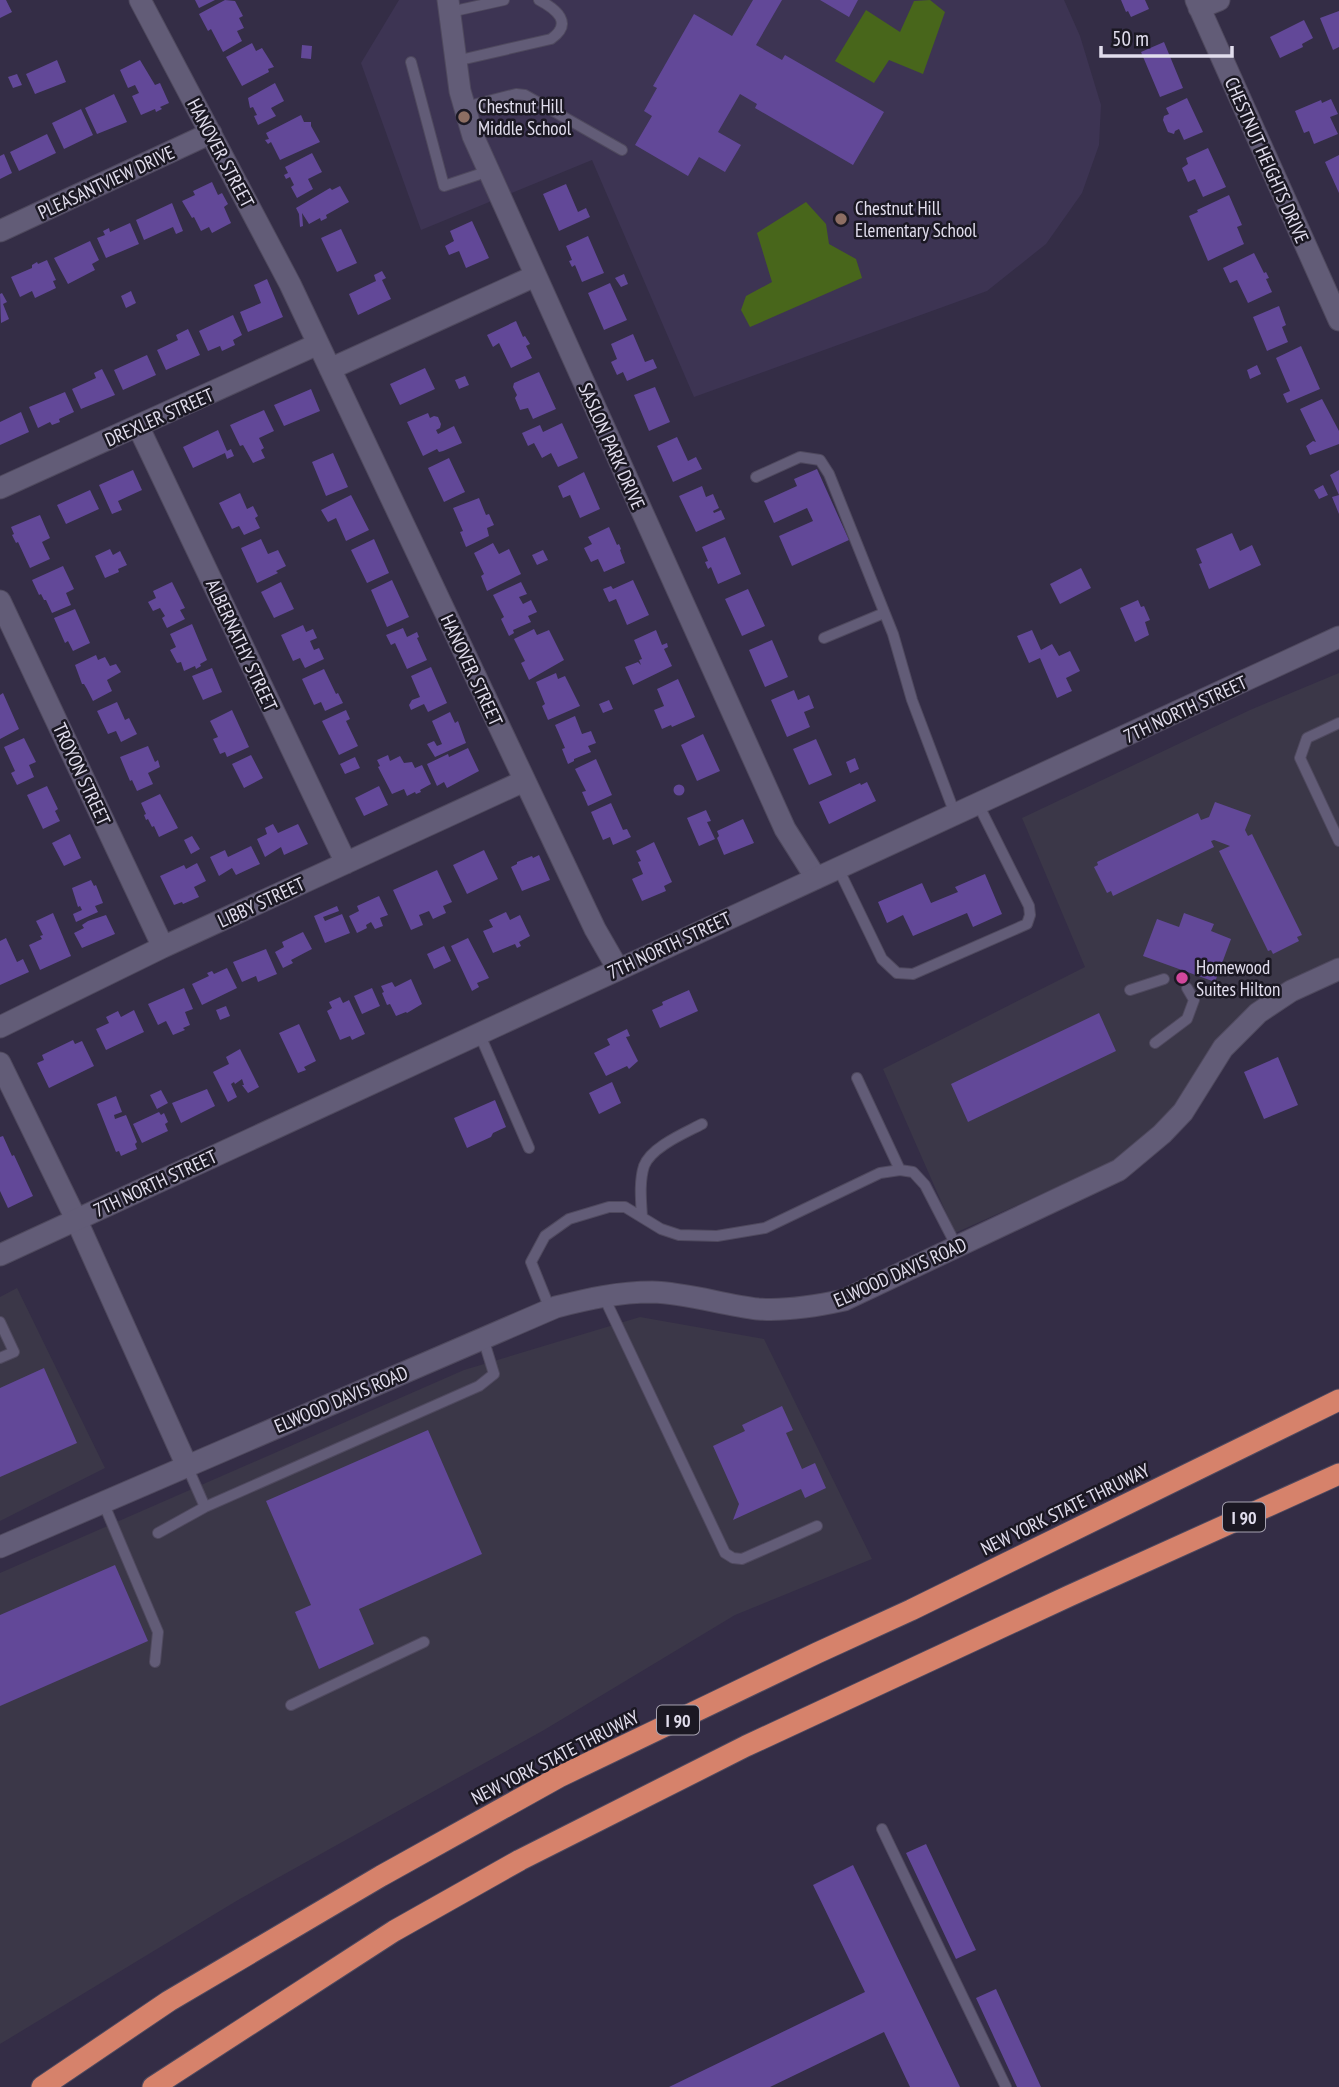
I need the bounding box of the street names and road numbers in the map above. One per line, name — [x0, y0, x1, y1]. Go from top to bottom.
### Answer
street label: CHESTNUT HEIGHTS DRIVE — [1220, 73, 1314, 247]
street label: HANOVER STREET — [182, 94, 260, 212]
street label: PLEASANTVIEW DRIVE — [34, 140, 178, 224]
street label: SASLON PARK DRIVE — [573, 379, 651, 513]
street label: DREXLER STREET — [101, 382, 218, 452]
street label: ALBERNATHY STREET — [201, 575, 283, 715]
street label: HANOVER STREET — [436, 611, 508, 730]
street label: 7TH NORTH STREET — [1119, 670, 1251, 748]
street label: TROYON STREET — [48, 719, 116, 829]
street label: LIBBY STREET — [214, 871, 309, 933]
street label: 7TH NORTH STREET — [603, 906, 735, 984]
street label: 7TH NORTH STREET — [89, 1144, 221, 1222]
street label: ELWOOD DAVIS ROAD — [830, 1232, 970, 1312]
street label: ELWOOD DAVIS ROAD — [271, 1360, 412, 1438]
street label: NEW YORK STATE THRUWAY — [977, 1458, 1154, 1560]
road number: I 90 — [1223, 1502, 1265, 1532]
street label: NEW YORK STATE THRUWAY — [467, 1704, 643, 1810]
road number: I 90 — [657, 1706, 699, 1735]

